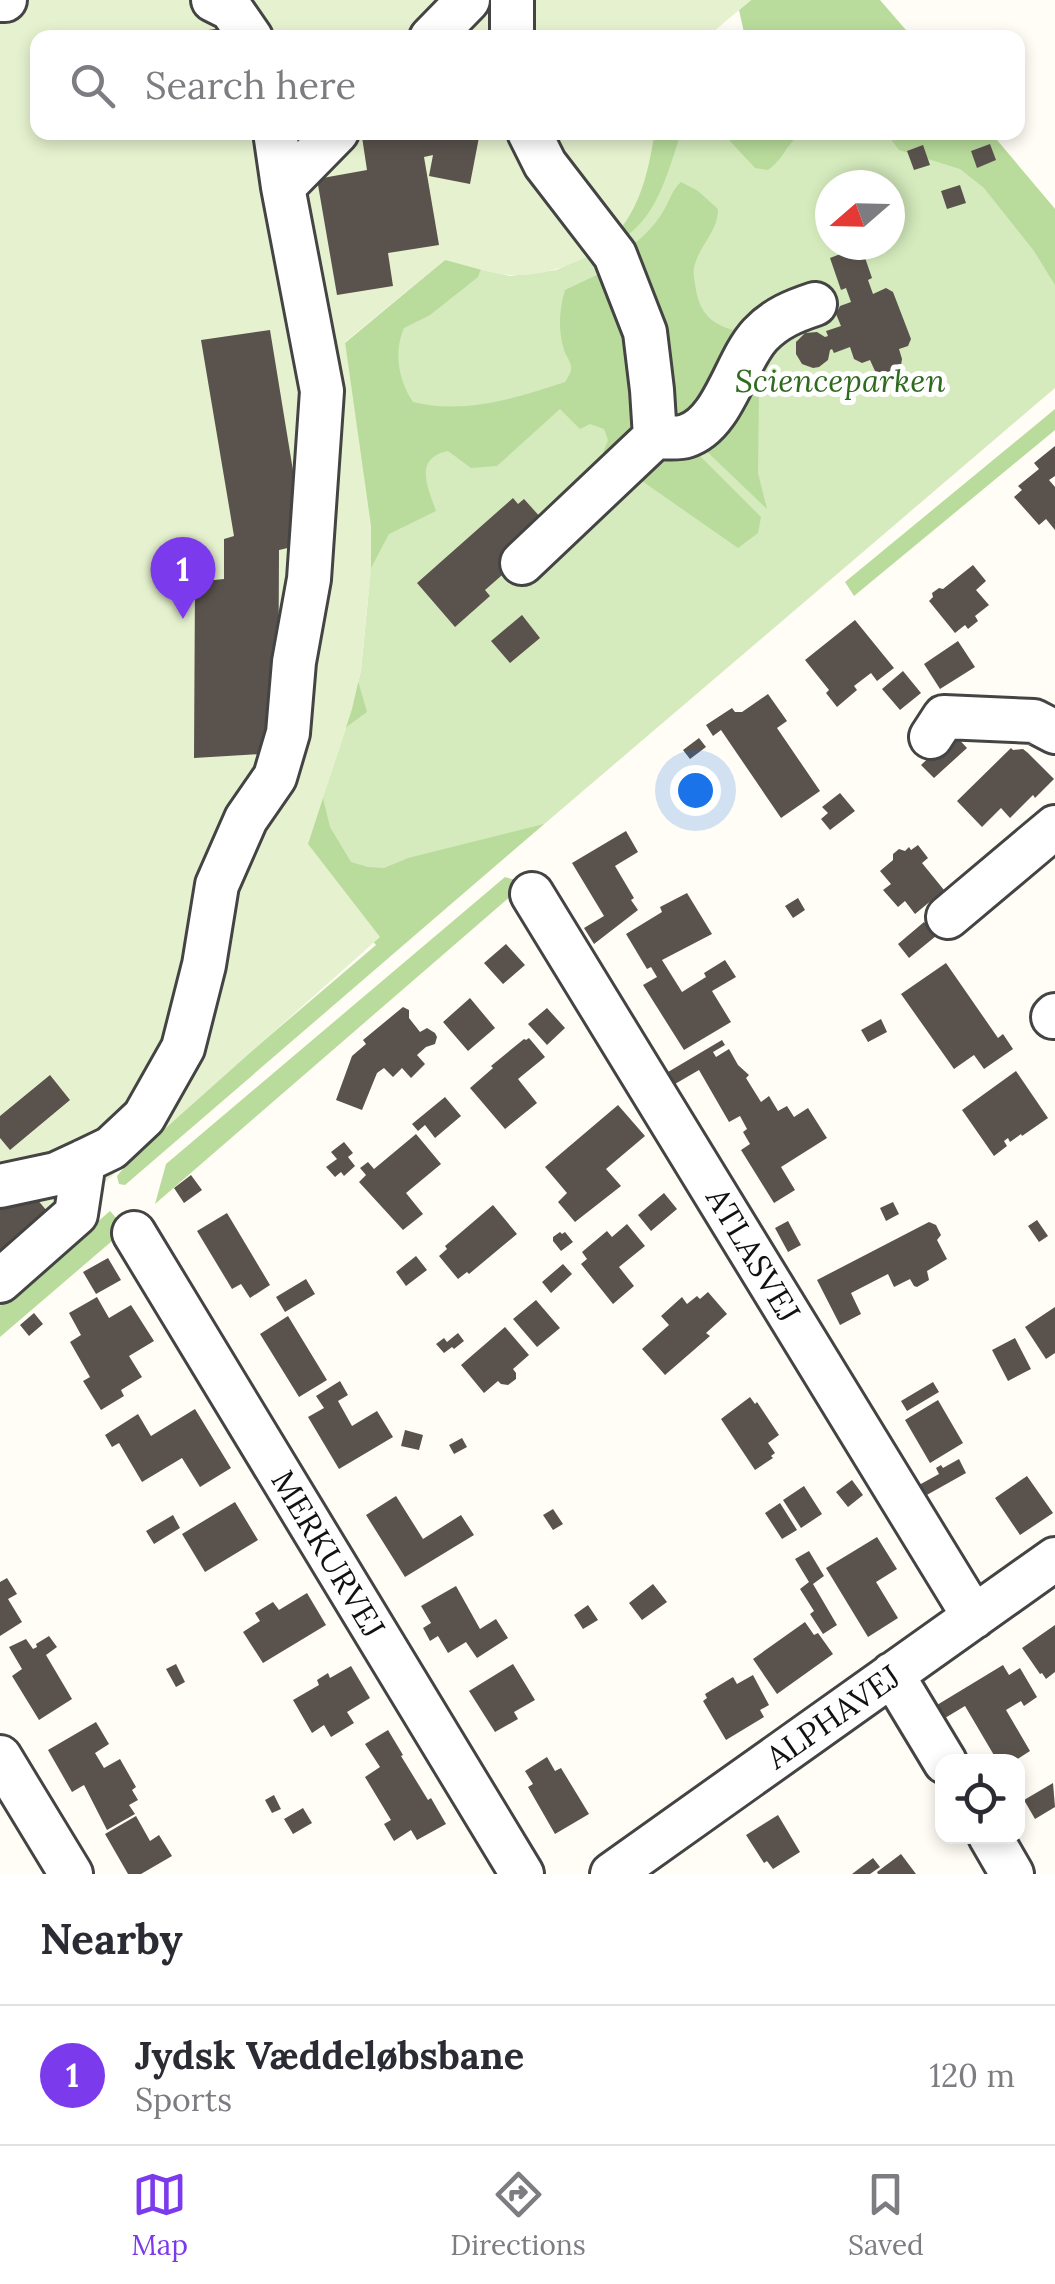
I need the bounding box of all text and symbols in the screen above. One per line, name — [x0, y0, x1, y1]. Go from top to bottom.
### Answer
search box — [30, 30, 1025, 140]
icon: search — [65, 58, 120, 113]
text: Search here — [145, 61, 356, 109]
north arrow — [815, 170, 905, 260]
park label: Scienceparken — [735, 360, 946, 401]
pin: 1 — [150, 536, 216, 619]
your location — [670, 765, 721, 816]
street label: ATLASVEJ — [697, 1179, 810, 1329]
street label: MERKURVEJ — [262, 1463, 394, 1645]
street label: ALPHAVEJ — [757, 1656, 908, 1778]
map controls — [935, 1754, 1025, 1844]
button: locate — [935, 1754, 1025, 1844]
text: Nearby — [40, 1912, 183, 1966]
text: Jydsk Væddeløbsbane — [135, 2031, 524, 2079]
text: 1 — [66, 2055, 79, 2096]
text: 120 m — [929, 2055, 1015, 2096]
text: Sports — [135, 2079, 232, 2120]
tab: Map — [131, 2167, 188, 2263]
tab: Directions — [450, 2167, 586, 2263]
tab: Saved — [848, 2167, 924, 2263]

